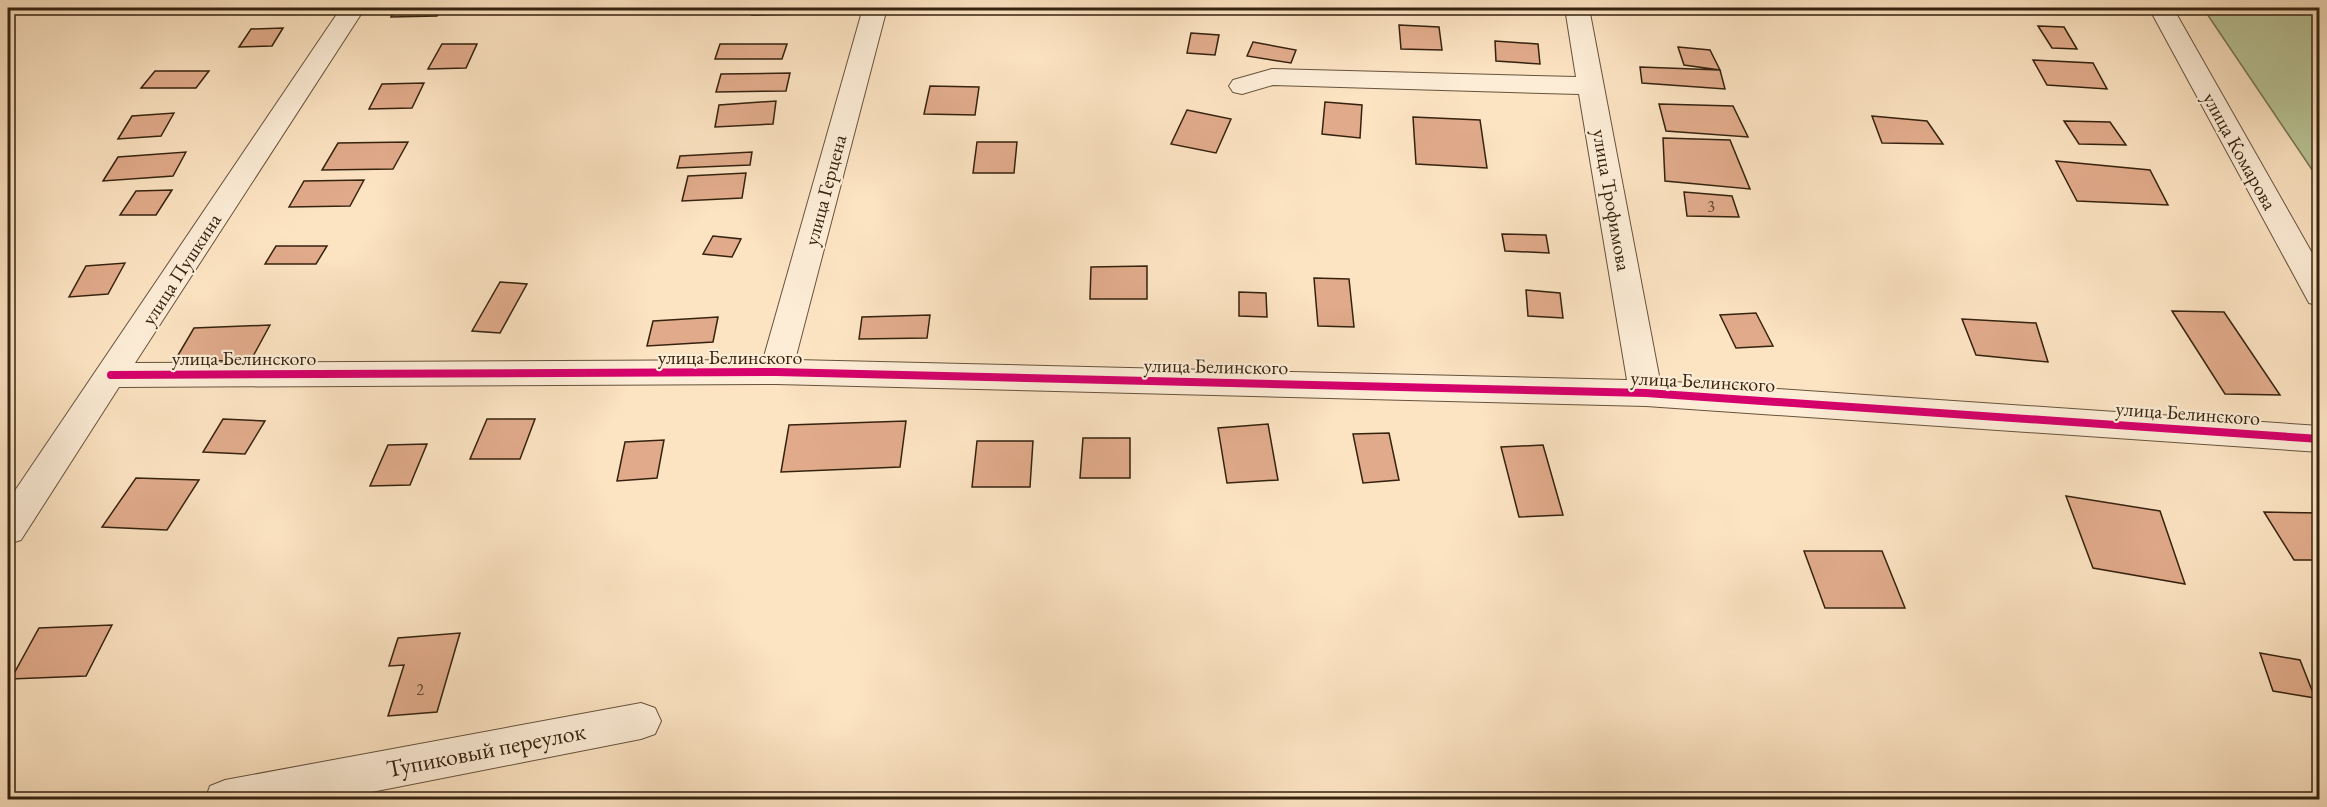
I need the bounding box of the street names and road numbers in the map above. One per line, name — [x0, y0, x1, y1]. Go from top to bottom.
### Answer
street label: улица Комарова — [2197, 88, 2283, 214]
street label: улица Трофимова — [1587, 127, 1637, 273]
street label: улица Герцена — [798, 132, 852, 248]
street label: улица Пушкина — [135, 208, 227, 330]
street label: улица Белинского — [658, 344, 802, 370]
street label: улица Белинского — [172, 345, 316, 371]
street label: улица Белинского — [1143, 352, 1289, 380]
street label: улица Белинского — [1630, 364, 1776, 398]
street label: улица Белинского — [2115, 395, 2261, 431]
street label: Тупиковый переулок — [384, 715, 589, 784]

